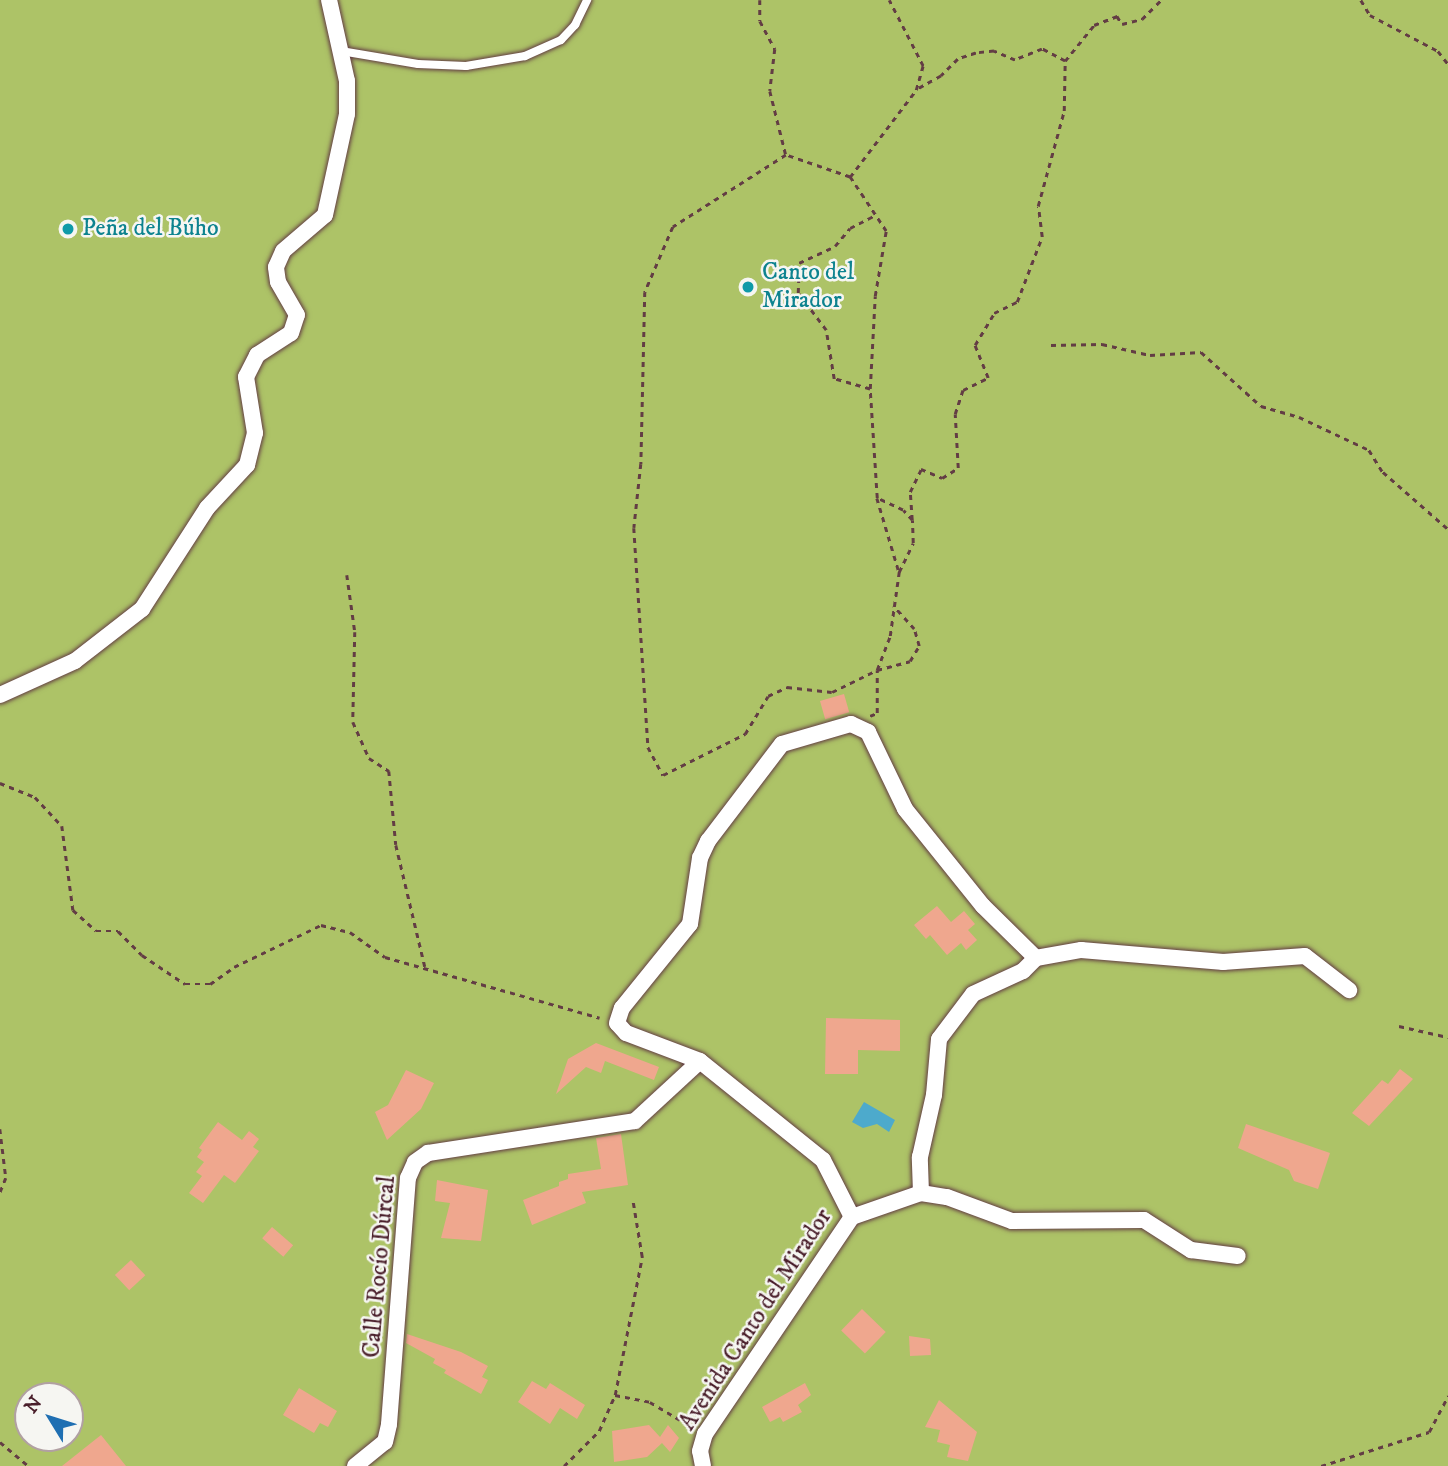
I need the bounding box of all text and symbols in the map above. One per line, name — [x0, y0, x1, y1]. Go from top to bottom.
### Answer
place label: Peña del Búho — [82, 215, 219, 243]
marker: Peña del Búho — [60, 221, 76, 237]
place label: Canto del Mirador — [762, 259, 854, 315]
marker: Canto del Mirador — [740, 279, 756, 295]
street label: Calle Rocío Dúrcal — [358, 1175, 402, 1359]
street label: Avenida Canto del Mirador — [674, 1204, 838, 1436]
north arrow — [14, 1382, 84, 1452]
text: N — [20, 1392, 47, 1418]

